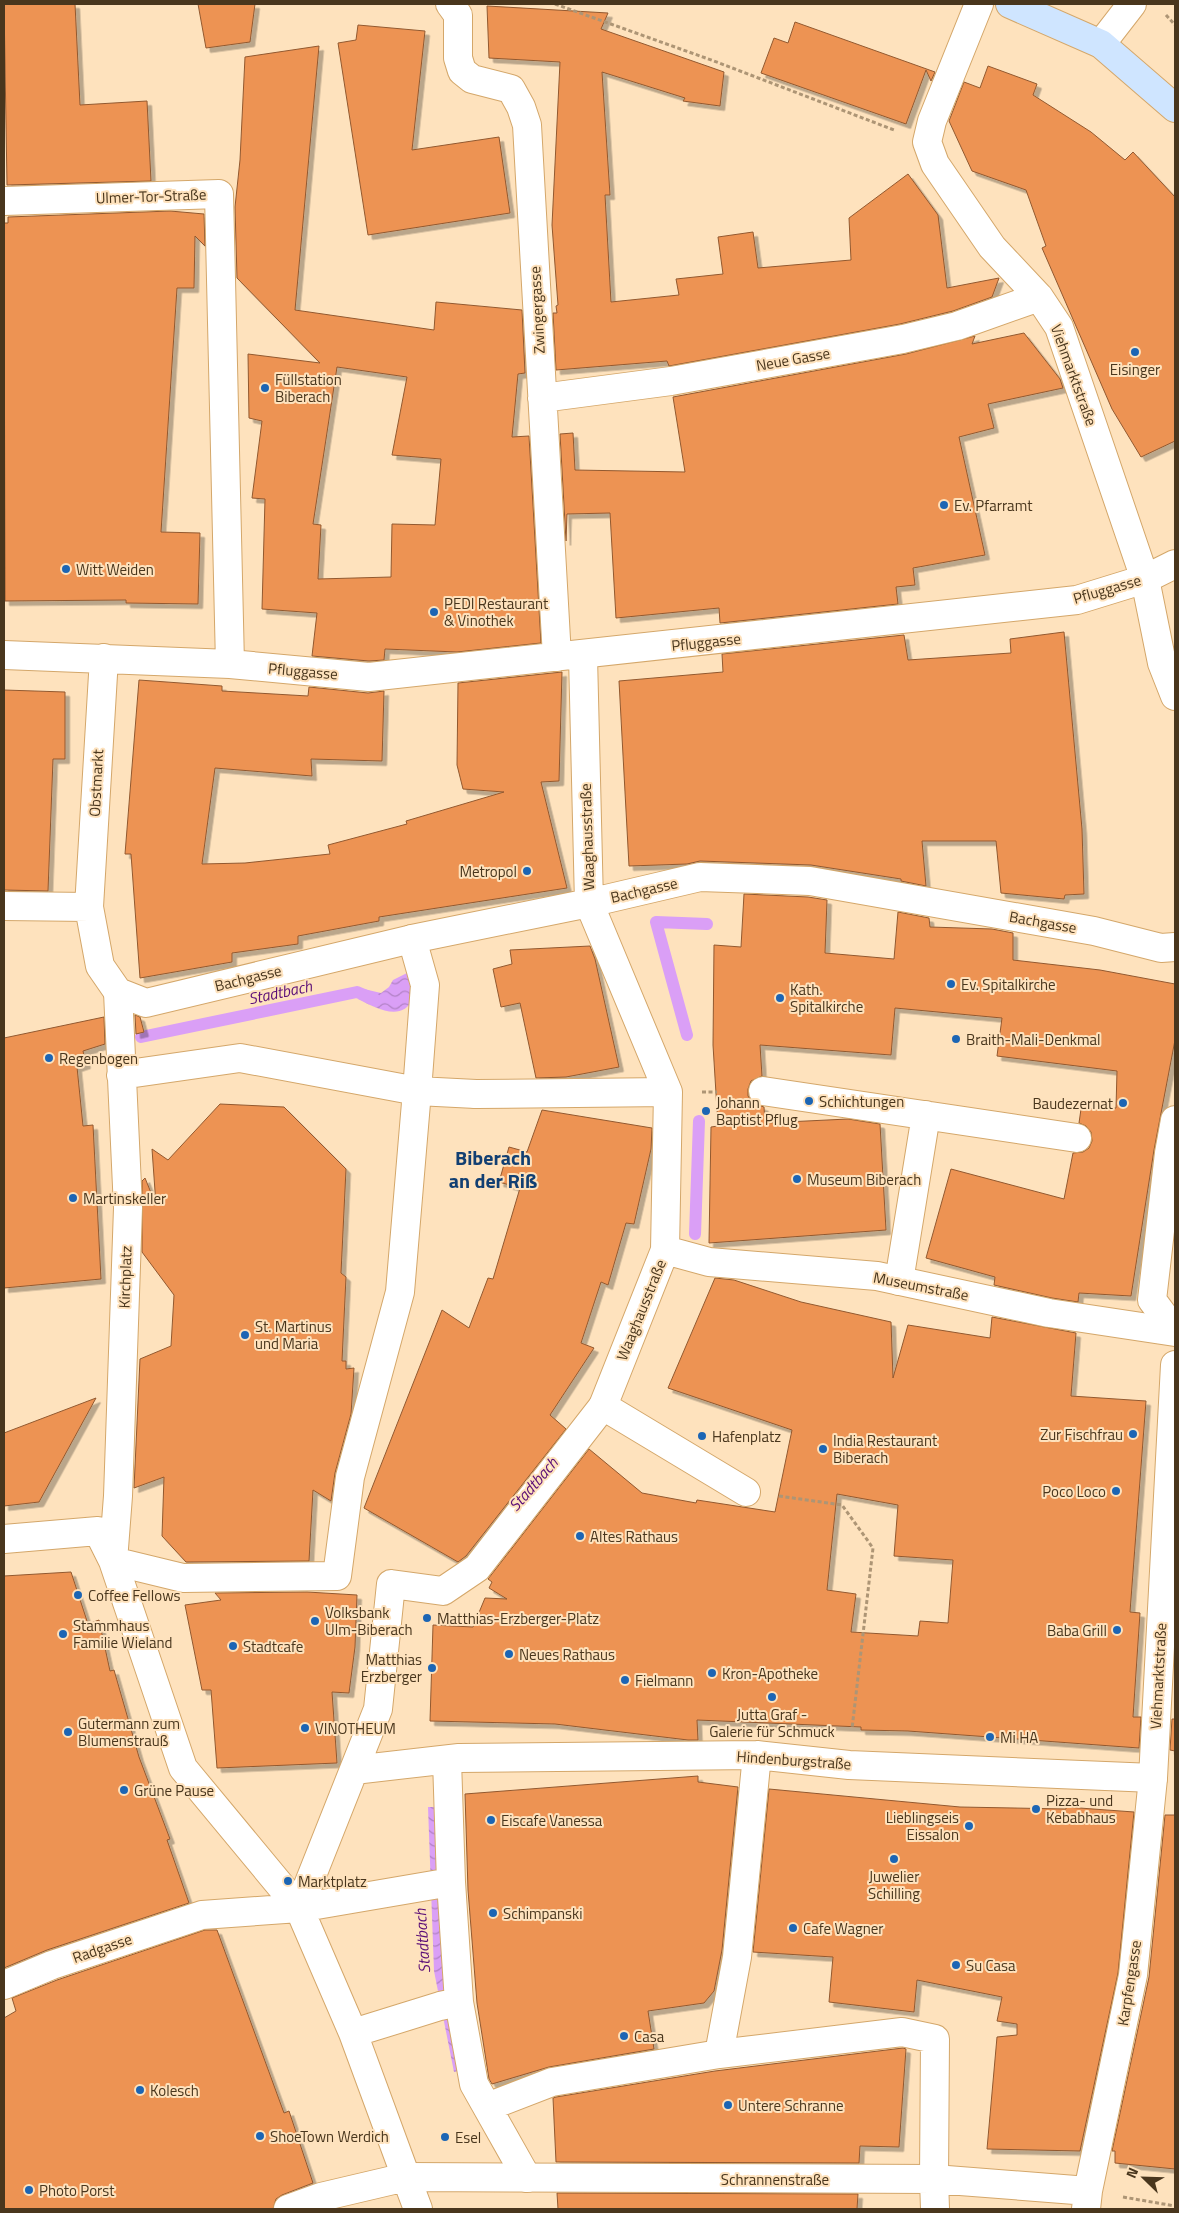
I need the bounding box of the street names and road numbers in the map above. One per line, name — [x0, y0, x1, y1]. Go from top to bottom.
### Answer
street label: Ulmer-Tor-Straße — [95, 183, 207, 209]
street label: Zwingergasse — [523, 266, 551, 354]
street label: Viehmarktstraße — [1045, 321, 1103, 429]
street label: Neue Gasse — [754, 341, 832, 377]
street label: Pfluggasse — [1070, 568, 1144, 610]
street label: Pfluggasse — [670, 627, 742, 657]
street label: Pfluggasse — [267, 657, 339, 685]
street label: Obstmarkt — [83, 748, 109, 817]
street label: Waaghausstraße — [574, 783, 600, 891]
street label: Bachgasse — [608, 871, 680, 909]
street label: Bachgasse — [1007, 905, 1079, 939]
street label: Bachgasse — [212, 959, 284, 997]
street label: Kirchplatz — [112, 1245, 138, 1309]
street label: Waaghausstraße — [610, 1256, 672, 1364]
street label: Museumstraße — [871, 1265, 971, 1307]
street label: Viehmarktstraße — [1144, 1622, 1172, 1730]
street label: Hindenburgstraße — [736, 1745, 852, 1775]
street label: Radgasse — [69, 1927, 135, 1969]
street label: Karpfengasse — [1111, 1939, 1147, 2027]
street label: Schrannenstraße — [721, 2168, 829, 2191]

